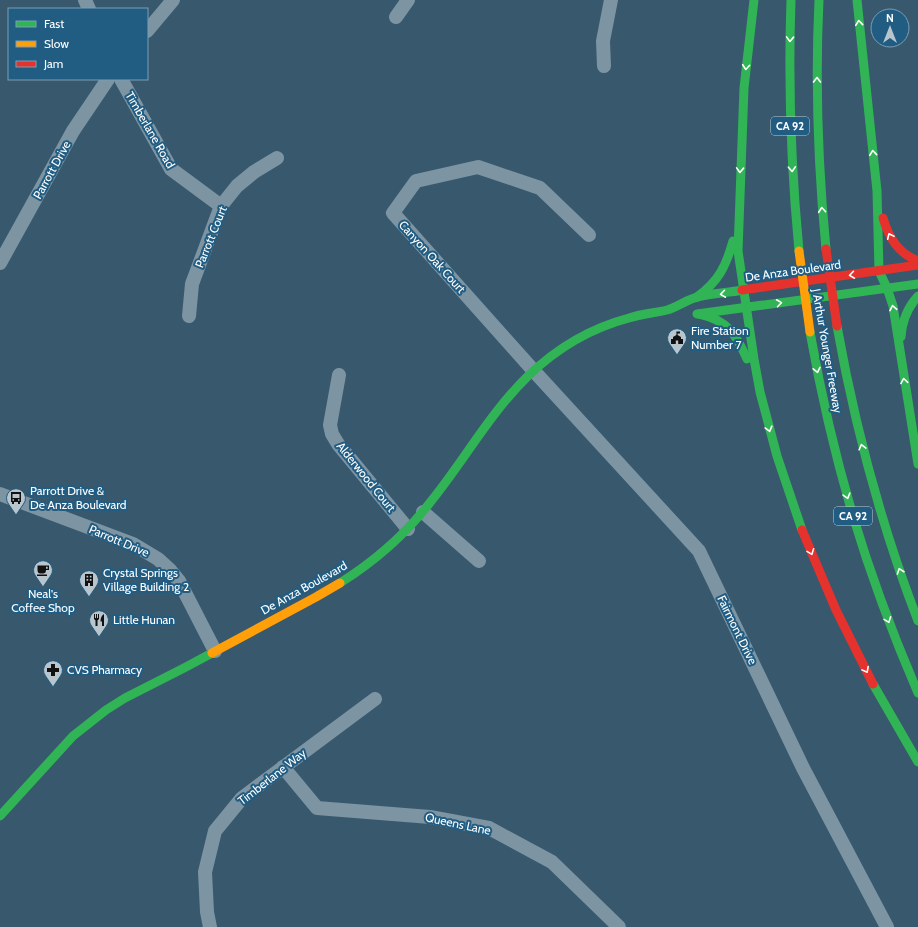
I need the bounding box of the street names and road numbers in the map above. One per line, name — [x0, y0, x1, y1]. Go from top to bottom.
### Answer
street label: Timberlane Road — [122, 89, 178, 171]
road number: CA 92 — [771, 117, 809, 135]
street label: Parrott Drive — [29, 138, 74, 201]
street label: Parrott Court — [191, 204, 230, 270]
street label: Canyon Oak Court — [396, 217, 469, 296]
street label: De Anza Boulevard — [744, 256, 842, 285]
street label: J Arthur Younger Freeway — [809, 286, 846, 414]
street label: Alderwood Court — [334, 439, 399, 515]
road number: CA 92 — [834, 507, 872, 525]
street label: Parrott Drive — [87, 521, 152, 560]
street label: De Anza Boulevard — [258, 558, 350, 618]
street label: Fairmont Drive — [714, 593, 761, 667]
street label: Timberlane Way — [235, 745, 309, 808]
street label: Queens Lane — [424, 809, 492, 838]

